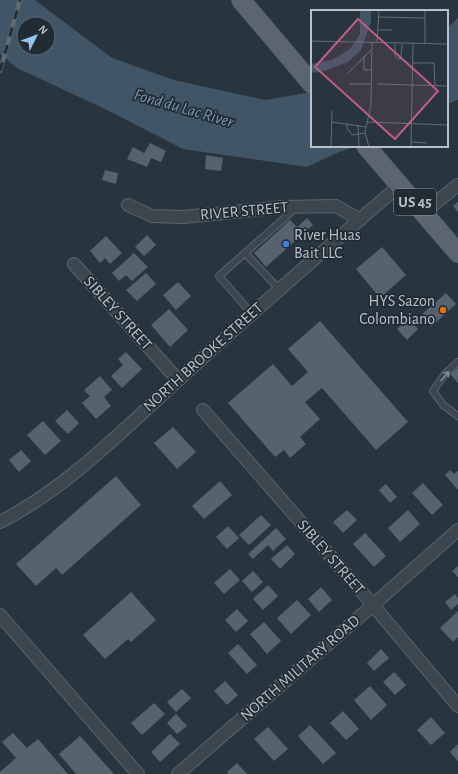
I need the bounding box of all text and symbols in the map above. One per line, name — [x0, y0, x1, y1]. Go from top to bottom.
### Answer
inset map — [311, 10, 448, 147]
north arrow — [16, 16, 56, 56]
text: N — [36, 23, 50, 36]
water label: Fond du Lac River — [132, 86, 236, 130]
road number: US 45 — [394, 189, 436, 215]
street label: RIVER STREET — [199, 199, 289, 223]
place label: River Huas Bait LLC — [294, 227, 361, 261]
marker: River Huas Bait LLC — [281, 239, 291, 249]
street label: SIBLEY STREET — [81, 273, 155, 353]
place label: HYS Sazon Colombiano — [359, 293, 435, 327]
street label: NORTH BROOKE STREET — [140, 299, 266, 415]
marker: HYS Sazon Colombiano — [438, 305, 448, 315]
one-way arrow — [440, 370, 449, 381]
street label: SIBLEY STREET — [294, 517, 368, 598]
street label: NORTH MILITARY ROAD — [237, 612, 363, 724]

